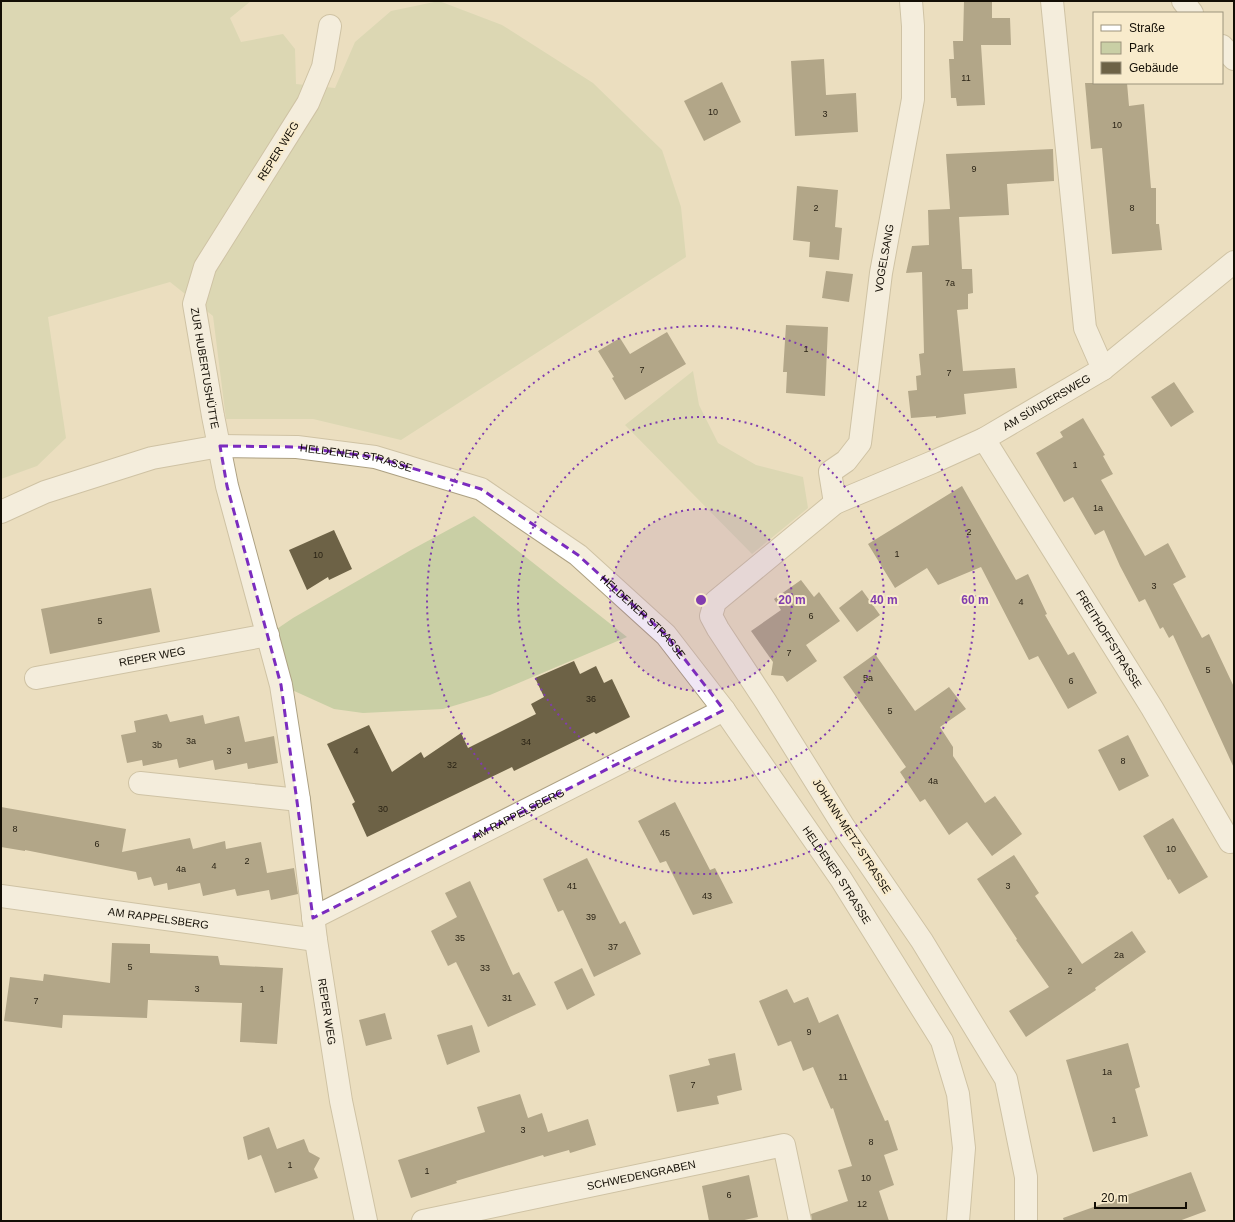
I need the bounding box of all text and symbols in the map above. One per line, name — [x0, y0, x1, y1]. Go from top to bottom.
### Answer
legend — [1093, 12, 1223, 84]
text: Straße — [1129, 21, 1165, 35]
text: Park — [1129, 41, 1155, 55]
text: Gebäude — [1129, 61, 1179, 75]
house number: 11 — [961, 73, 971, 83]
house number: 10 — [708, 107, 718, 117]
house number: 3 — [822, 109, 828, 119]
street label: REPER WEG — [255, 119, 301, 183]
house number: 10 — [1112, 120, 1122, 130]
house number: 9 — [971, 164, 977, 174]
house number: 2 — [813, 203, 819, 213]
house number: 8 — [1129, 203, 1135, 213]
street label: VOGELSANG — [873, 223, 896, 293]
house number: 7a — [945, 278, 955, 288]
street label: ZUR HUBERTUSHÜTTE — [189, 307, 221, 430]
house number: 1 — [803, 344, 809, 354]
house number: 7 — [639, 365, 645, 375]
house number: 7 — [946, 368, 952, 378]
street label: AM SÜNDERSWEG — [1000, 372, 1093, 433]
street label: HELDENER STRASSE — [299, 441, 414, 474]
house number: 1 — [1072, 460, 1078, 470]
house number: 1a — [1093, 503, 1103, 513]
house number: 2 — [966, 527, 972, 537]
house number: 1 — [894, 549, 900, 559]
house number: 10 — [313, 550, 323, 560]
street label: HELDENER STRASSE — [598, 572, 688, 661]
house number: 3 — [1151, 581, 1157, 591]
street label: FREITHOFFSTRASSE — [1074, 588, 1144, 690]
centre of rings — [694, 593, 708, 607]
text: 20 m — [778, 593, 806, 607]
text: 40 m — [870, 593, 898, 607]
text: 60 m — [961, 593, 989, 607]
house number: 4 — [1018, 597, 1024, 607]
house number: 6 — [808, 611, 814, 621]
house number: 5 — [97, 616, 103, 626]
street label: REPER WEG — [118, 644, 186, 669]
house number: 7 — [786, 648, 792, 658]
house number: 5 — [1205, 665, 1211, 675]
house number: 5a — [863, 673, 873, 683]
house number: 6 — [1068, 676, 1074, 686]
house number: 36 — [586, 694, 596, 704]
house number: 5 — [887, 706, 893, 716]
house number: 3a — [186, 736, 196, 746]
house number: 34 — [521, 737, 531, 747]
house number: 3b — [152, 740, 162, 750]
house number: 3 — [226, 746, 232, 756]
house number: 4 — [353, 746, 359, 756]
house number: 8 — [1120, 756, 1126, 766]
house number: 32 — [447, 760, 457, 770]
house number: 4a — [928, 776, 938, 786]
street label: JOHANN-METZ-STRASSE — [811, 777, 893, 895]
street label: AM RAPPELSBERG — [470, 786, 566, 842]
house number: 30 — [378, 804, 388, 814]
house number: 8 — [12, 824, 18, 834]
street label: HELDENER STRASSE — [800, 824, 873, 926]
house number: 45 — [660, 828, 670, 838]
house number: 6 — [94, 839, 100, 849]
house number: 10 — [1166, 844, 1176, 854]
house number: 2 — [244, 856, 250, 866]
house number: 4 — [211, 861, 217, 871]
house number: 4a — [176, 864, 186, 874]
house number: 41 — [567, 881, 577, 891]
house number: 3 — [1005, 881, 1011, 891]
house number: 43 — [702, 891, 712, 901]
street label: AM RAPPELSBERG — [107, 905, 210, 931]
house number: 39 — [586, 912, 596, 922]
house number: 35 — [455, 933, 465, 943]
house number: 37 — [608, 942, 618, 952]
house number: 2a — [1114, 950, 1124, 960]
house number: 5 — [127, 962, 133, 972]
house number: 33 — [480, 963, 490, 973]
house number: 2 — [1067, 966, 1073, 976]
street label: REPER WEG — [316, 978, 338, 1046]
house number: 3 — [194, 984, 200, 994]
house number: 1 — [259, 984, 265, 994]
house number: 31 — [502, 993, 512, 1003]
house number: 7 — [33, 996, 39, 1006]
house number: 9 — [806, 1027, 812, 1037]
house number: 1a — [1102, 1067, 1112, 1077]
house number: 11 — [838, 1072, 848, 1082]
house number: 7 — [690, 1080, 696, 1090]
house number: 1 — [1111, 1115, 1117, 1125]
house number: 3 — [520, 1125, 526, 1135]
house number: 8 — [868, 1137, 874, 1147]
street label: SCHWEDENGRABEN — [586, 1158, 697, 1192]
house number: 1 — [287, 1160, 293, 1170]
house number: 1 — [424, 1166, 430, 1176]
house number: 10 — [861, 1173, 871, 1183]
scale bar — [1095, 1184, 1186, 1210]
house number: 6 — [726, 1190, 732, 1200]
text: 20 m — [1101, 1191, 1128, 1205]
house number: 12 — [857, 1199, 867, 1209]

